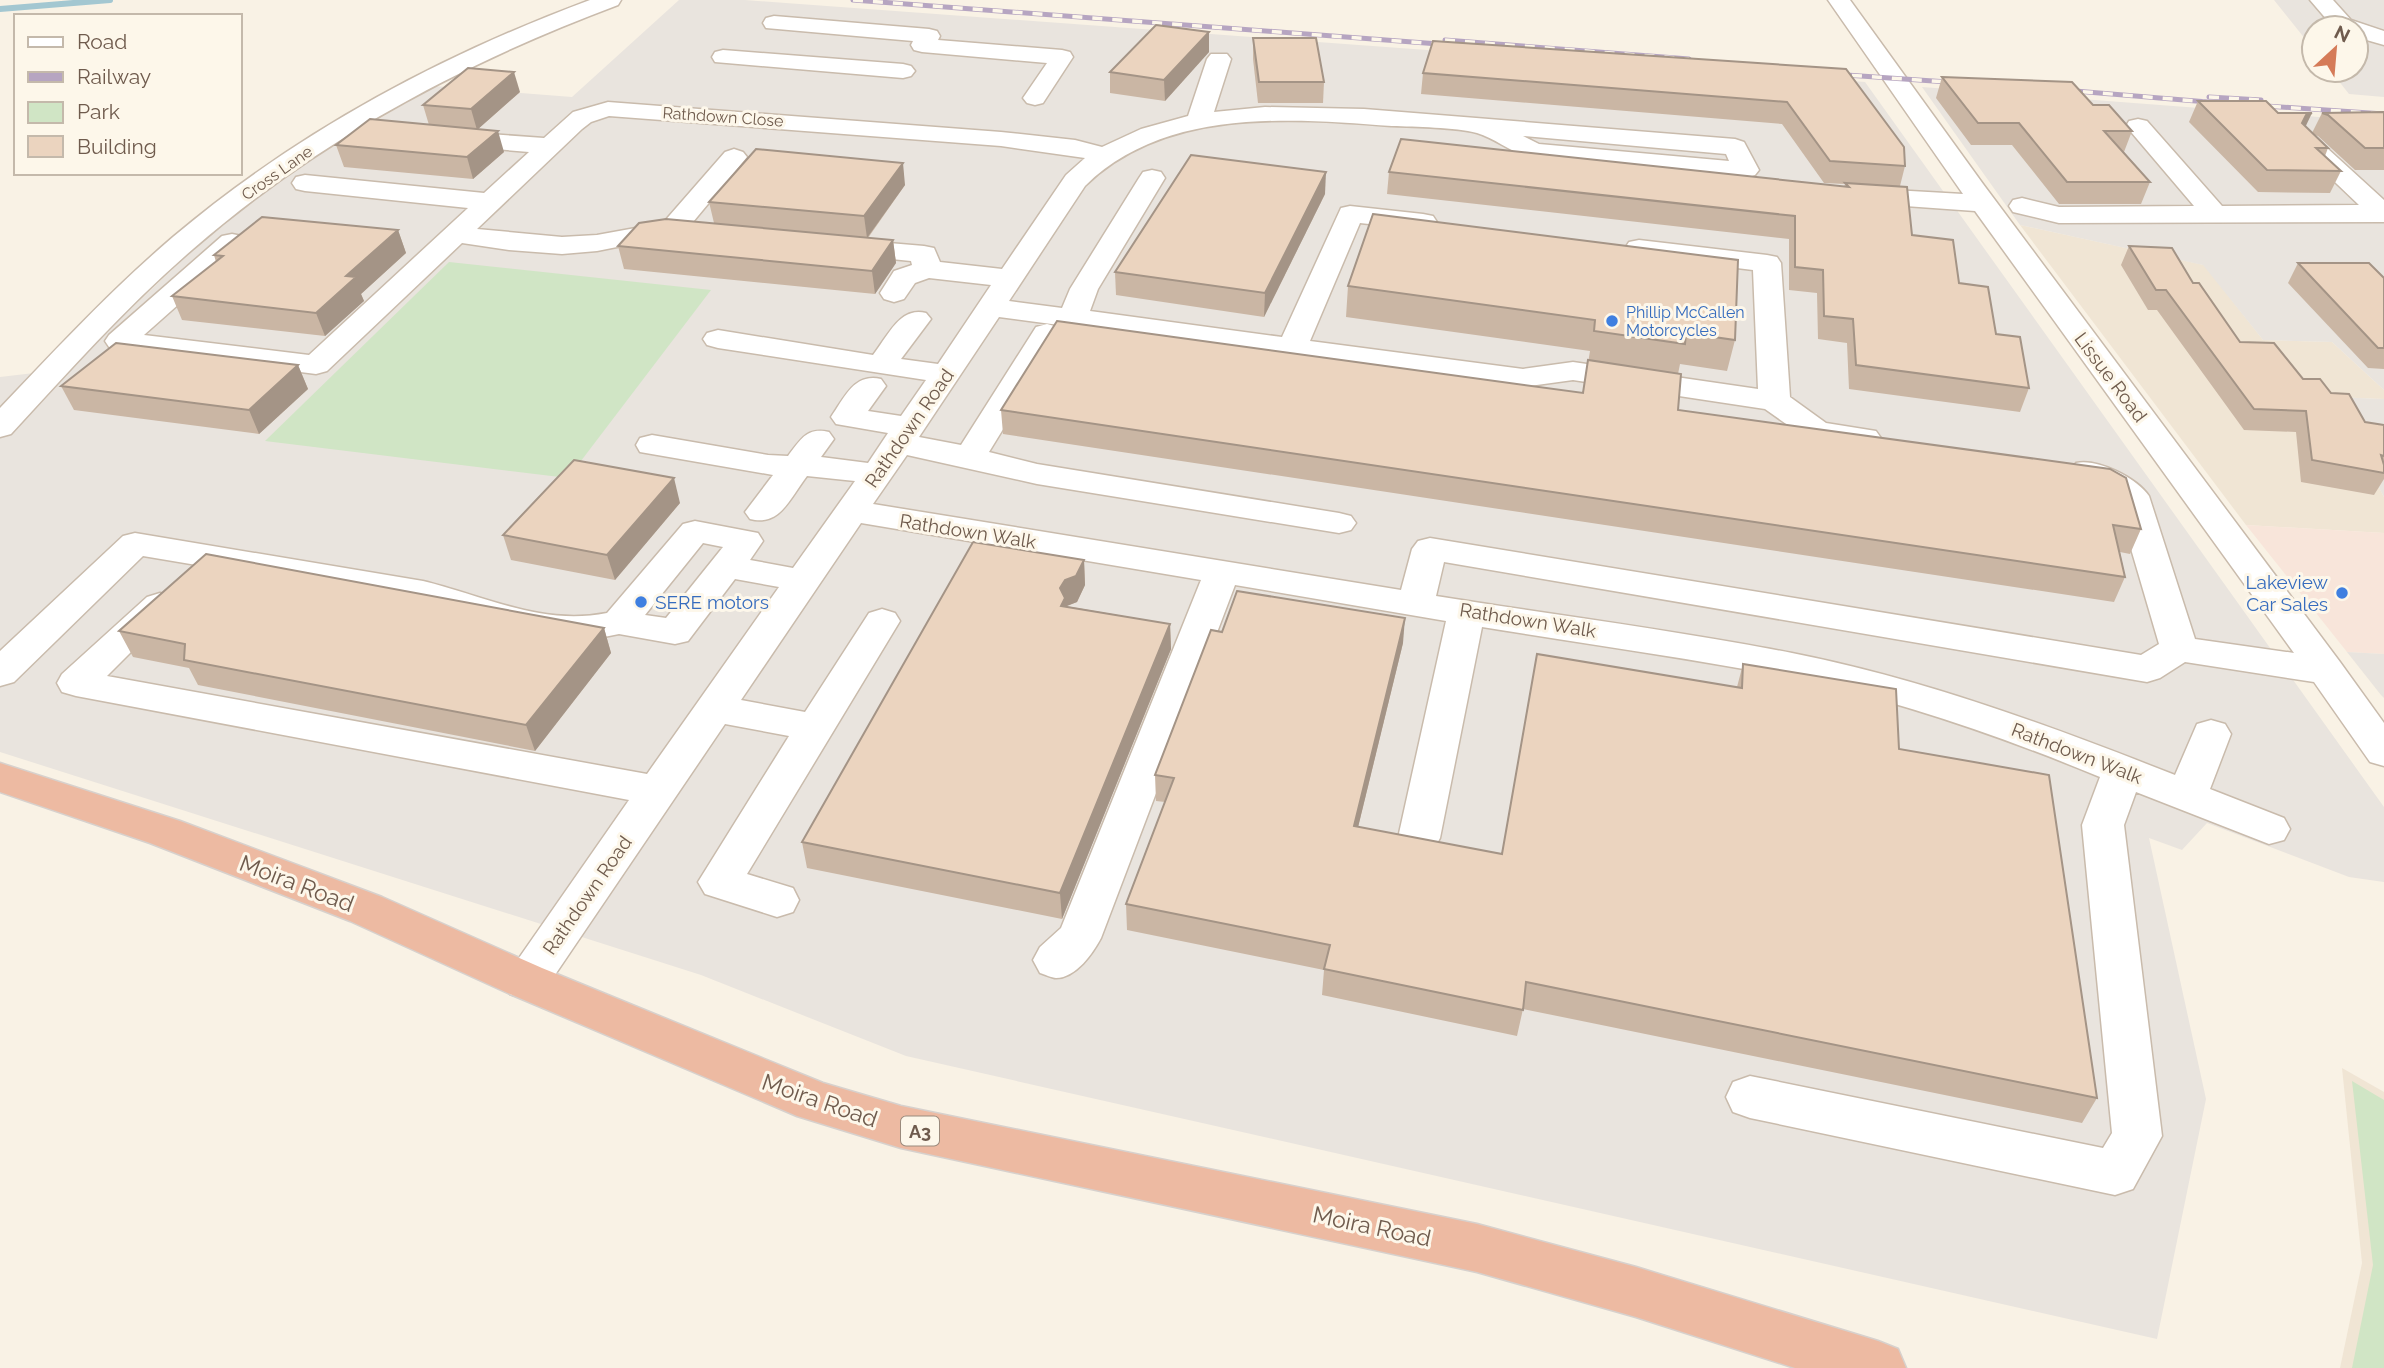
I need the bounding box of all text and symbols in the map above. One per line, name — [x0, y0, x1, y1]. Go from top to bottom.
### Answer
legend — [14, 14, 242, 175]
north arrow — [2300, 14, 2370, 84]
text: N — [2331, 21, 2354, 47]
text: Road — [77, 29, 127, 54]
text: Railway — [77, 64, 151, 89]
text: Park — [77, 99, 120, 124]
street label: Rathdown Close — [662, 103, 784, 131]
text: Building — [77, 134, 157, 159]
street label: Cross Lane — [238, 142, 316, 204]
place label: Phillip McCallen Motorcycles — [1626, 303, 1745, 340]
marker: Phillip McCallen Motorcycles — [1604, 313, 1620, 329]
street label: Lissue Road — [2070, 328, 2152, 426]
street label: Rathdown Road — [860, 364, 958, 492]
street label: Rathdown Walk — [898, 509, 1038, 553]
place label: Lakeview Car Sales — [2246, 571, 2329, 615]
marker: Lakeview Car Sales — [2334, 585, 2350, 601]
place label: SERE motors — [655, 591, 769, 613]
marker: SERE motors — [633, 594, 649, 610]
street label: Rathdown Walk — [1458, 598, 1598, 642]
street label: Rathdown Walk — [2009, 718, 2145, 788]
street label: Rathdown Road — [538, 831, 636, 959]
street label: Moira Road — [236, 849, 358, 917]
street label: Moira Road — [759, 1068, 881, 1132]
road number: A3 — [901, 1116, 939, 1146]
street label: Moira Road — [1310, 1200, 1434, 1252]

